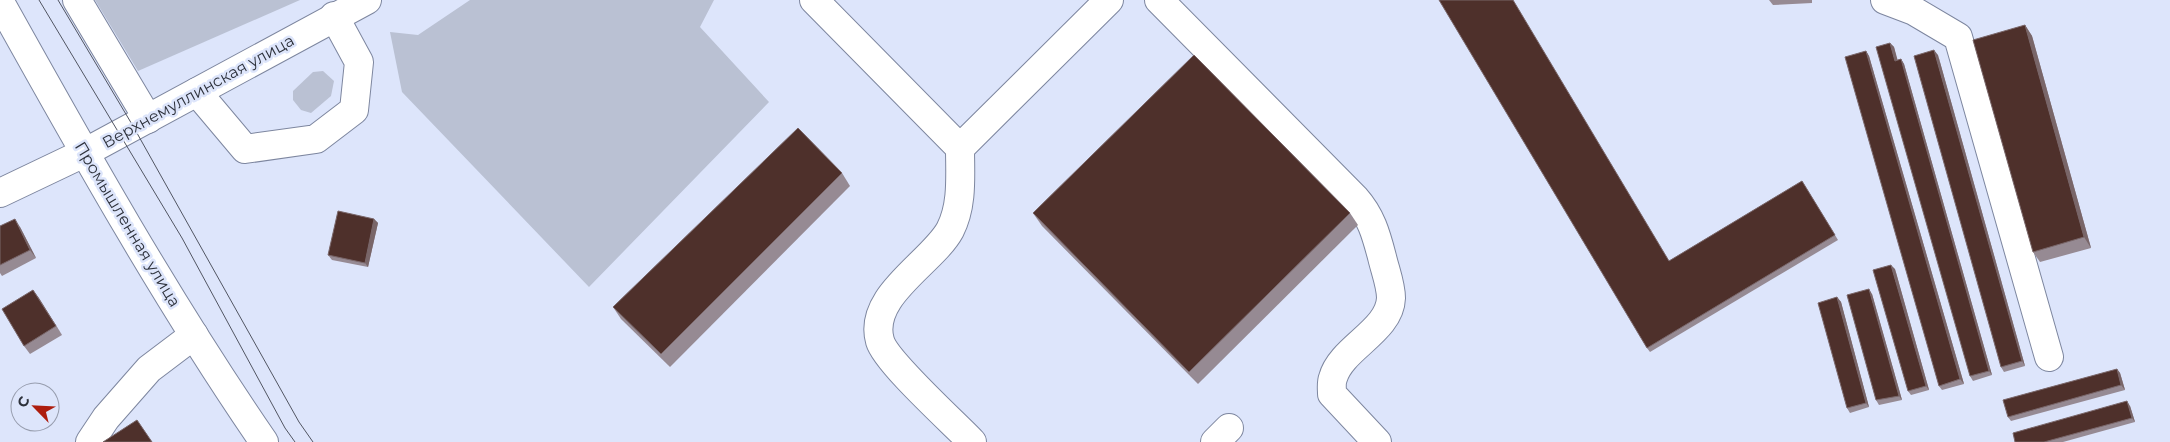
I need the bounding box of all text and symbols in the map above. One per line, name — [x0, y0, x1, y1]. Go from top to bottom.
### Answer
street label: Верхнемуллинская улица — [99, 31, 297, 152]
street label: Промышленная улица — [71, 138, 184, 310]
north arrow — [10, 382, 60, 432]
text: С — [13, 393, 33, 410]

